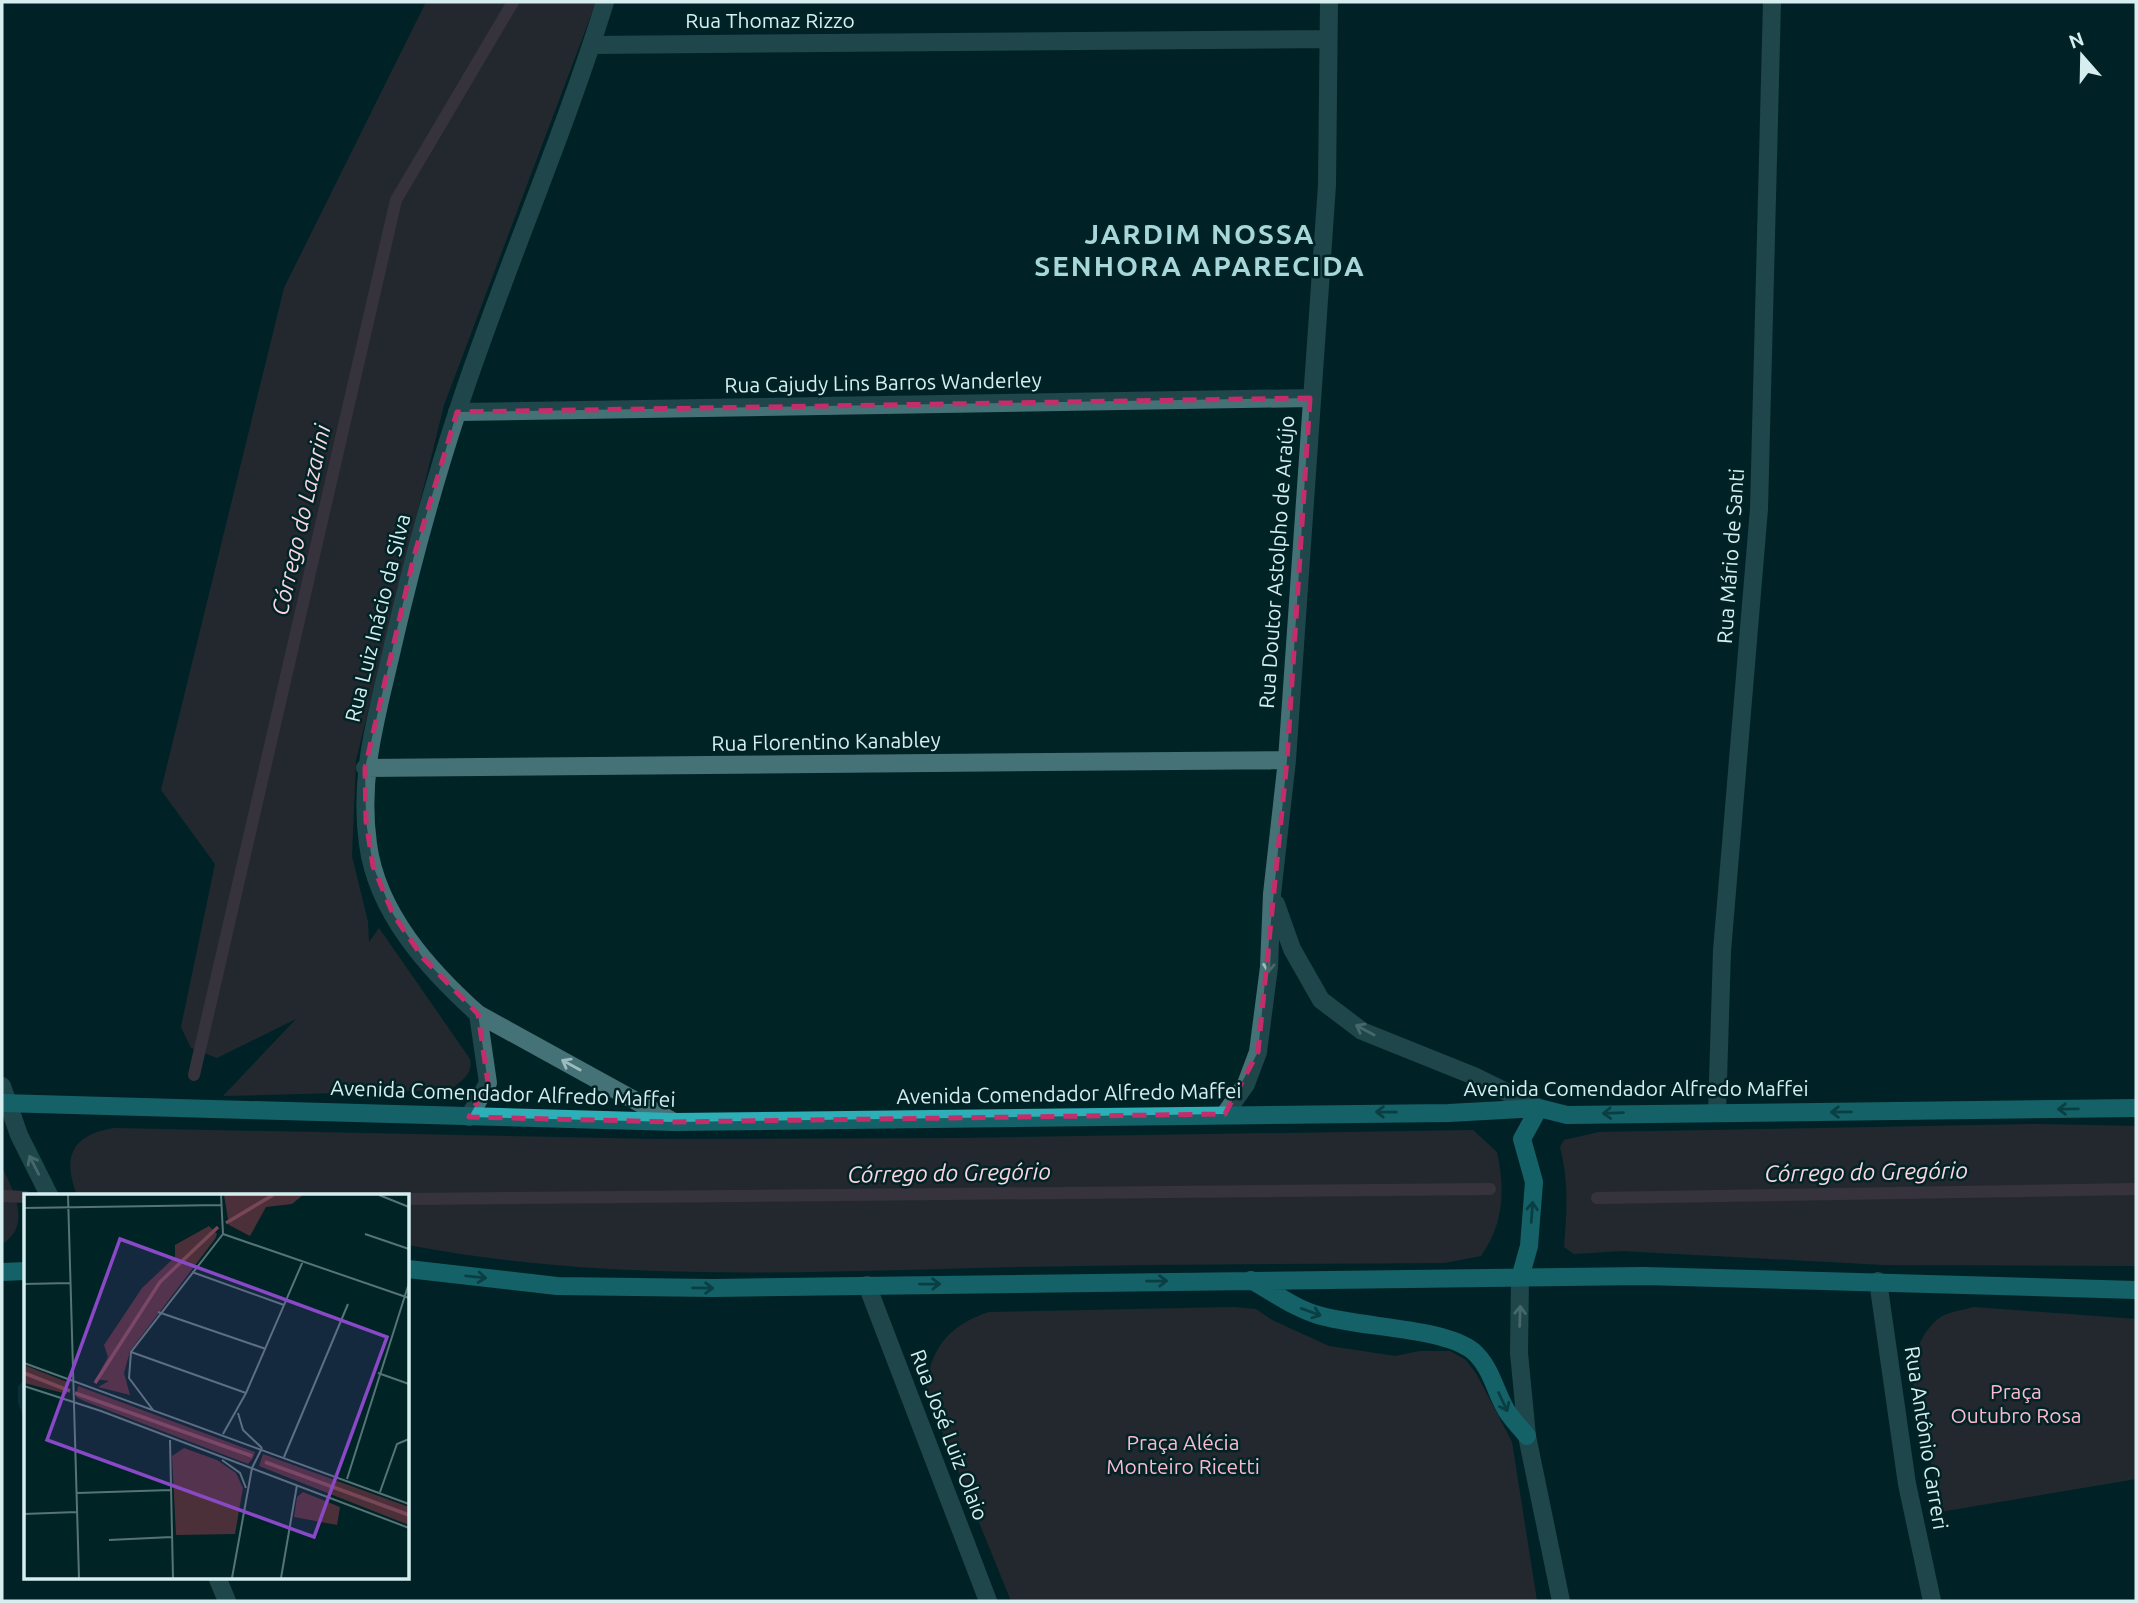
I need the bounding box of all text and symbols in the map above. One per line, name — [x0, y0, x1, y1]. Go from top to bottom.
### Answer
street label: Rua Thomaz Rizzo — [685, 8, 855, 32]
north arrow — [2047, 21, 2117, 91]
text: N — [2066, 27, 2087, 53]
district label: JARDIM NOSSA SENHORA APARECIDA — [1034, 218, 1366, 281]
street label: Rua Cajudy Lins Barros Wanderley — [724, 367, 1042, 397]
street label: Rua Doutor Astolpho de Araújo — [1254, 414, 1298, 709]
water label: Córrego do Lazarini — [266, 421, 335, 618]
street label: Rua Mário de Santi — [1712, 467, 1748, 644]
street label: Rua Luiz Inácio da Silva — [340, 511, 415, 724]
street label: Rua Florentino Kanabley — [711, 727, 941, 755]
one-way arrow — [1262, 950, 1275, 973]
one-way arrow — [1355, 1023, 1375, 1037]
one-way arrow — [562, 1058, 582, 1072]
street label: Avenida Comendador Alfredo Maffei — [330, 1075, 676, 1111]
street label: Avenida Comendador Alfredo Maffei — [1463, 1076, 1809, 1100]
street label: Avenida Comendador Alfredo Maffei — [896, 1078, 1242, 1108]
one-way arrow — [2057, 1102, 2080, 1116]
one-way arrow — [1375, 1105, 1398, 1119]
one-way arrow — [1829, 1105, 1852, 1118]
one-way arrow — [1602, 1106, 1625, 1120]
one-way arrow — [27, 1155, 41, 1176]
water label: Córrego do Gregório — [1764, 1157, 1968, 1186]
water label: Córrego do Gregório — [847, 1158, 1051, 1187]
inset map — [24, 1194, 410, 1578]
one-way arrow — [1526, 1200, 1539, 1223]
one-way arrow — [464, 1270, 486, 1283]
one-way arrow — [1146, 1274, 1169, 1288]
one-way arrow — [918, 1277, 941, 1291]
one-way arrow — [691, 1281, 714, 1295]
one-way arrow — [1514, 1305, 1527, 1328]
one-way arrow — [1300, 1307, 1322, 1320]
street label: Rua Antônio Carreri — [1901, 1344, 1953, 1531]
street label: Rua José Luiz Olaio — [906, 1346, 994, 1523]
park label: Praça Outubro Rosa — [1950, 1379, 2082, 1427]
one-way arrow — [1497, 1391, 1510, 1412]
park label: Praça Alécia Monteiro Ricetti — [1106, 1430, 1260, 1478]

